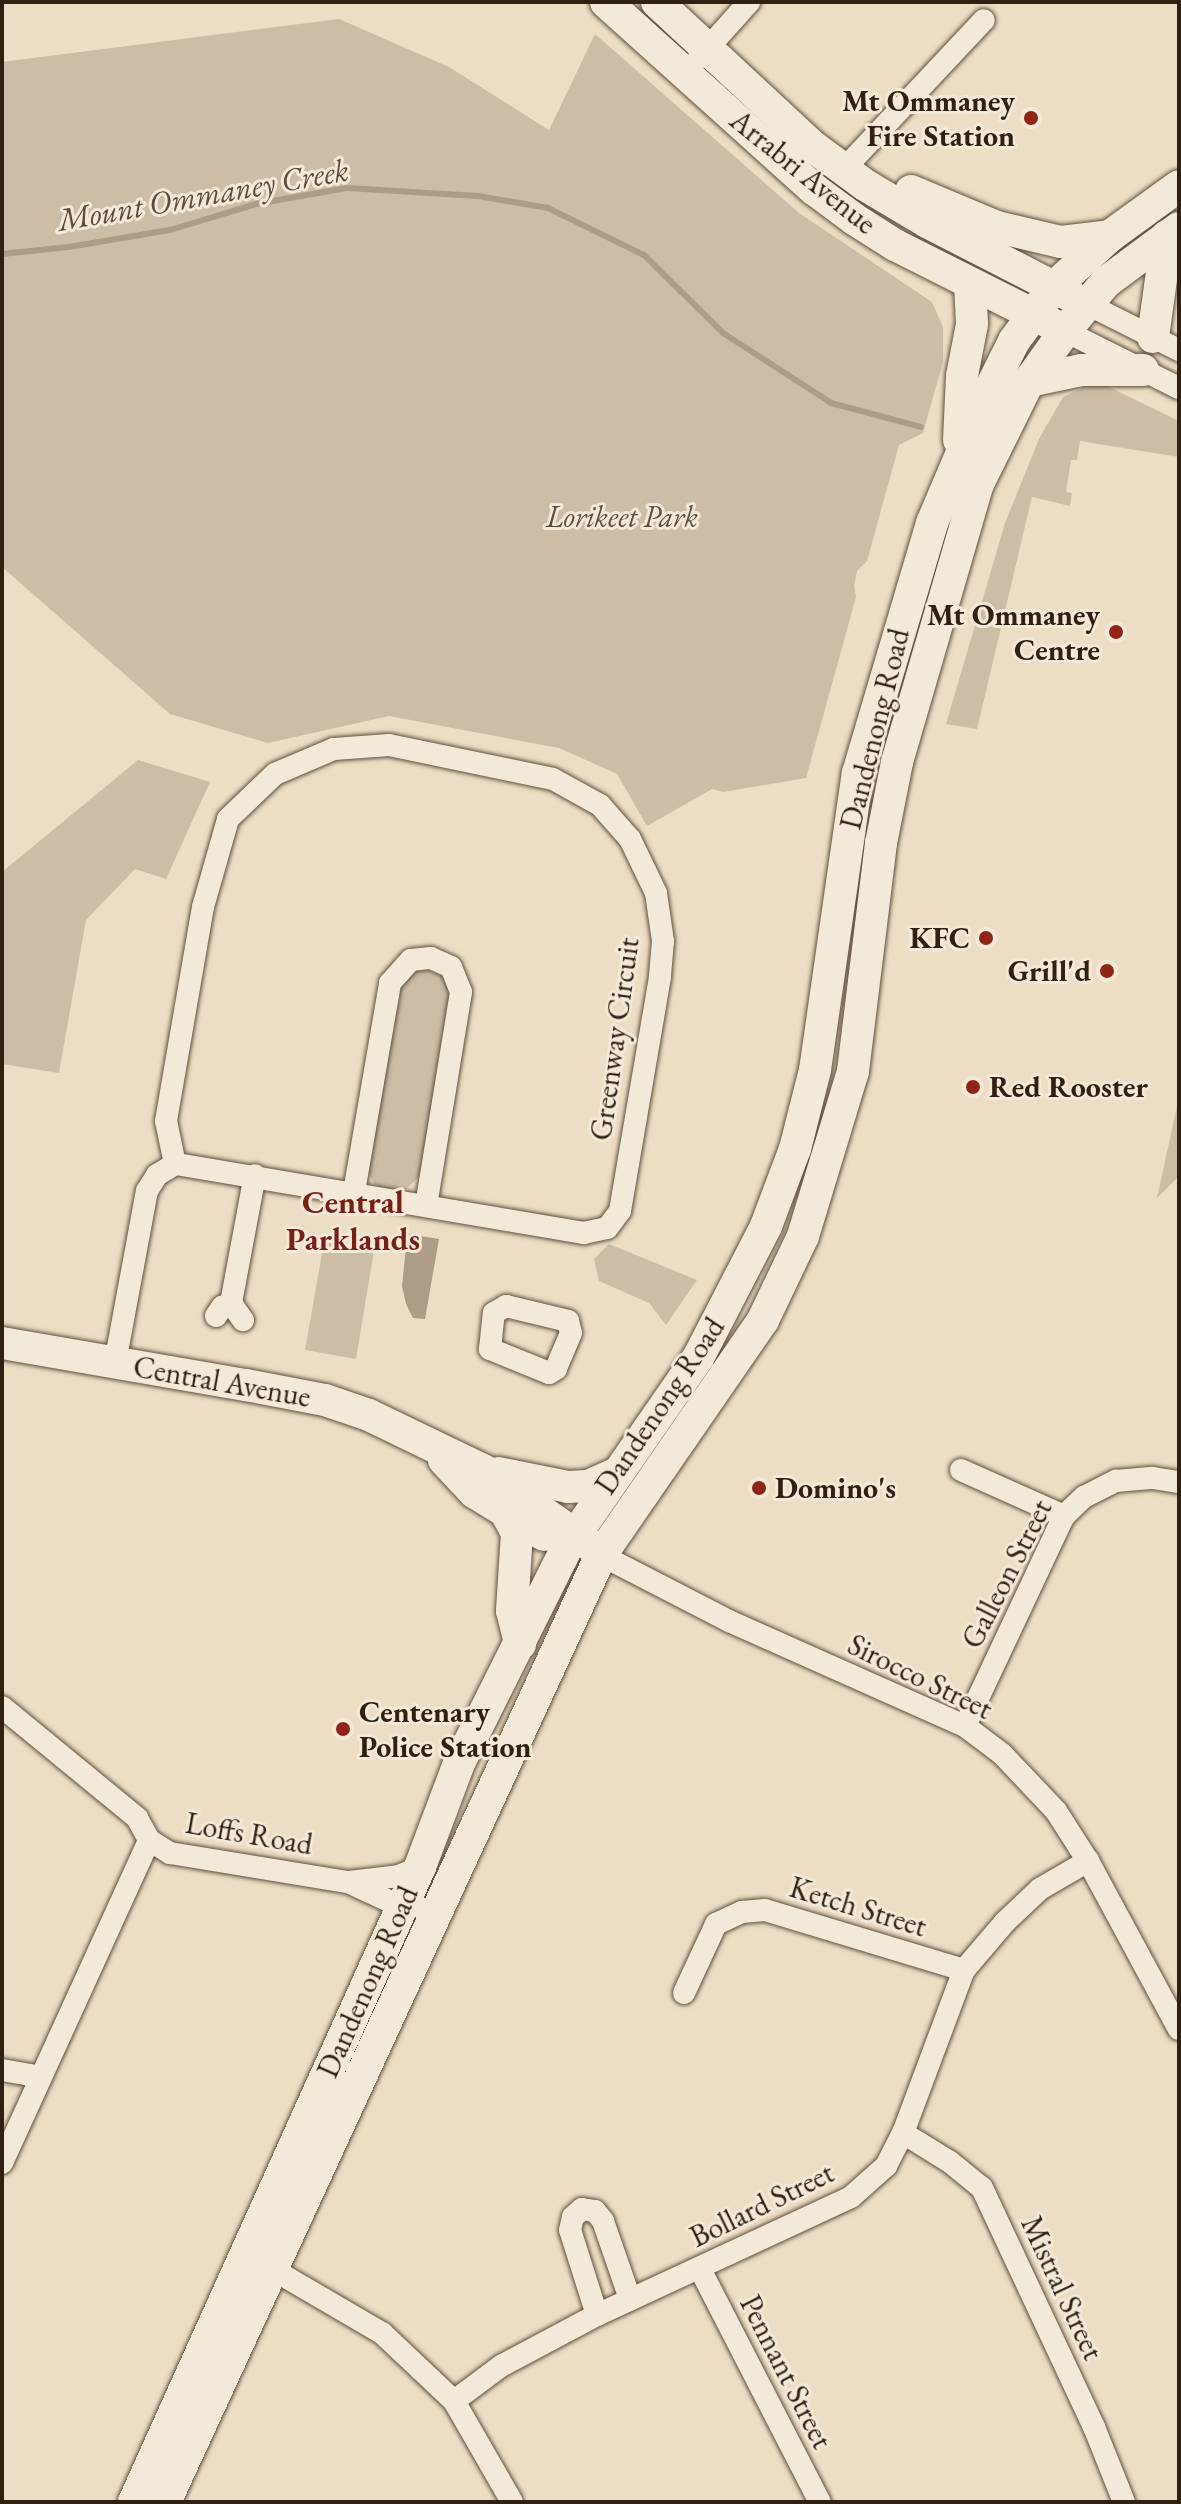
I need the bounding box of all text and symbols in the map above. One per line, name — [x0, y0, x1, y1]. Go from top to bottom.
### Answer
place label: Mt Ommaney Fire Station — [842, 83, 1015, 154]
street label: Arrabri Avenue — [723, 102, 883, 242]
marker: Mt Ommaney Fire Station — [1022, 109, 1040, 127]
water label: Mount Ommaney Creek — [55, 151, 351, 239]
park label: Lorikeet Park — [546, 499, 698, 535]
place label: Mt Ommaney Centre — [927, 597, 1100, 668]
marker: Mt Ommaney Centre — [1107, 623, 1125, 641]
street label: Dandenong Road — [833, 625, 917, 833]
place label: KFC — [909, 920, 970, 956]
marker: KFC — [977, 929, 995, 947]
street label: Greenway Circuit — [583, 935, 647, 1143]
place label: Grill'd — [1008, 953, 1091, 989]
marker: Grill'd — [1098, 962, 1116, 980]
place label: Red Rooster — [989, 1069, 1148, 1105]
marker: Red Rooster — [964, 1078, 982, 1096]
district label: Central Parklands — [286, 1184, 420, 1259]
street label: Dandenong Road — [588, 1311, 732, 1501]
street label: Central Avenue — [130, 1349, 314, 1415]
place label: Domino's — [775, 1470, 896, 1506]
marker: Domino's — [750, 1479, 768, 1497]
street label: Galleon Street — [954, 1494, 1060, 1654]
street label: Sirocco Street — [842, 1627, 998, 1727]
place label: Centenary Police Station — [359, 1694, 532, 1764]
marker: Centenary Police Station — [334, 1720, 352, 1738]
street label: Loffs Road — [183, 1805, 315, 1863]
street label: Ketch Street — [785, 1869, 931, 1945]
street label: Dandenong Road — [310, 1881, 426, 2083]
street label: Bollard Street — [684, 2155, 840, 2255]
street label: Mistral Street — [1013, 2210, 1111, 2366]
street label: Pennant Street — [732, 2289, 840, 2455]

